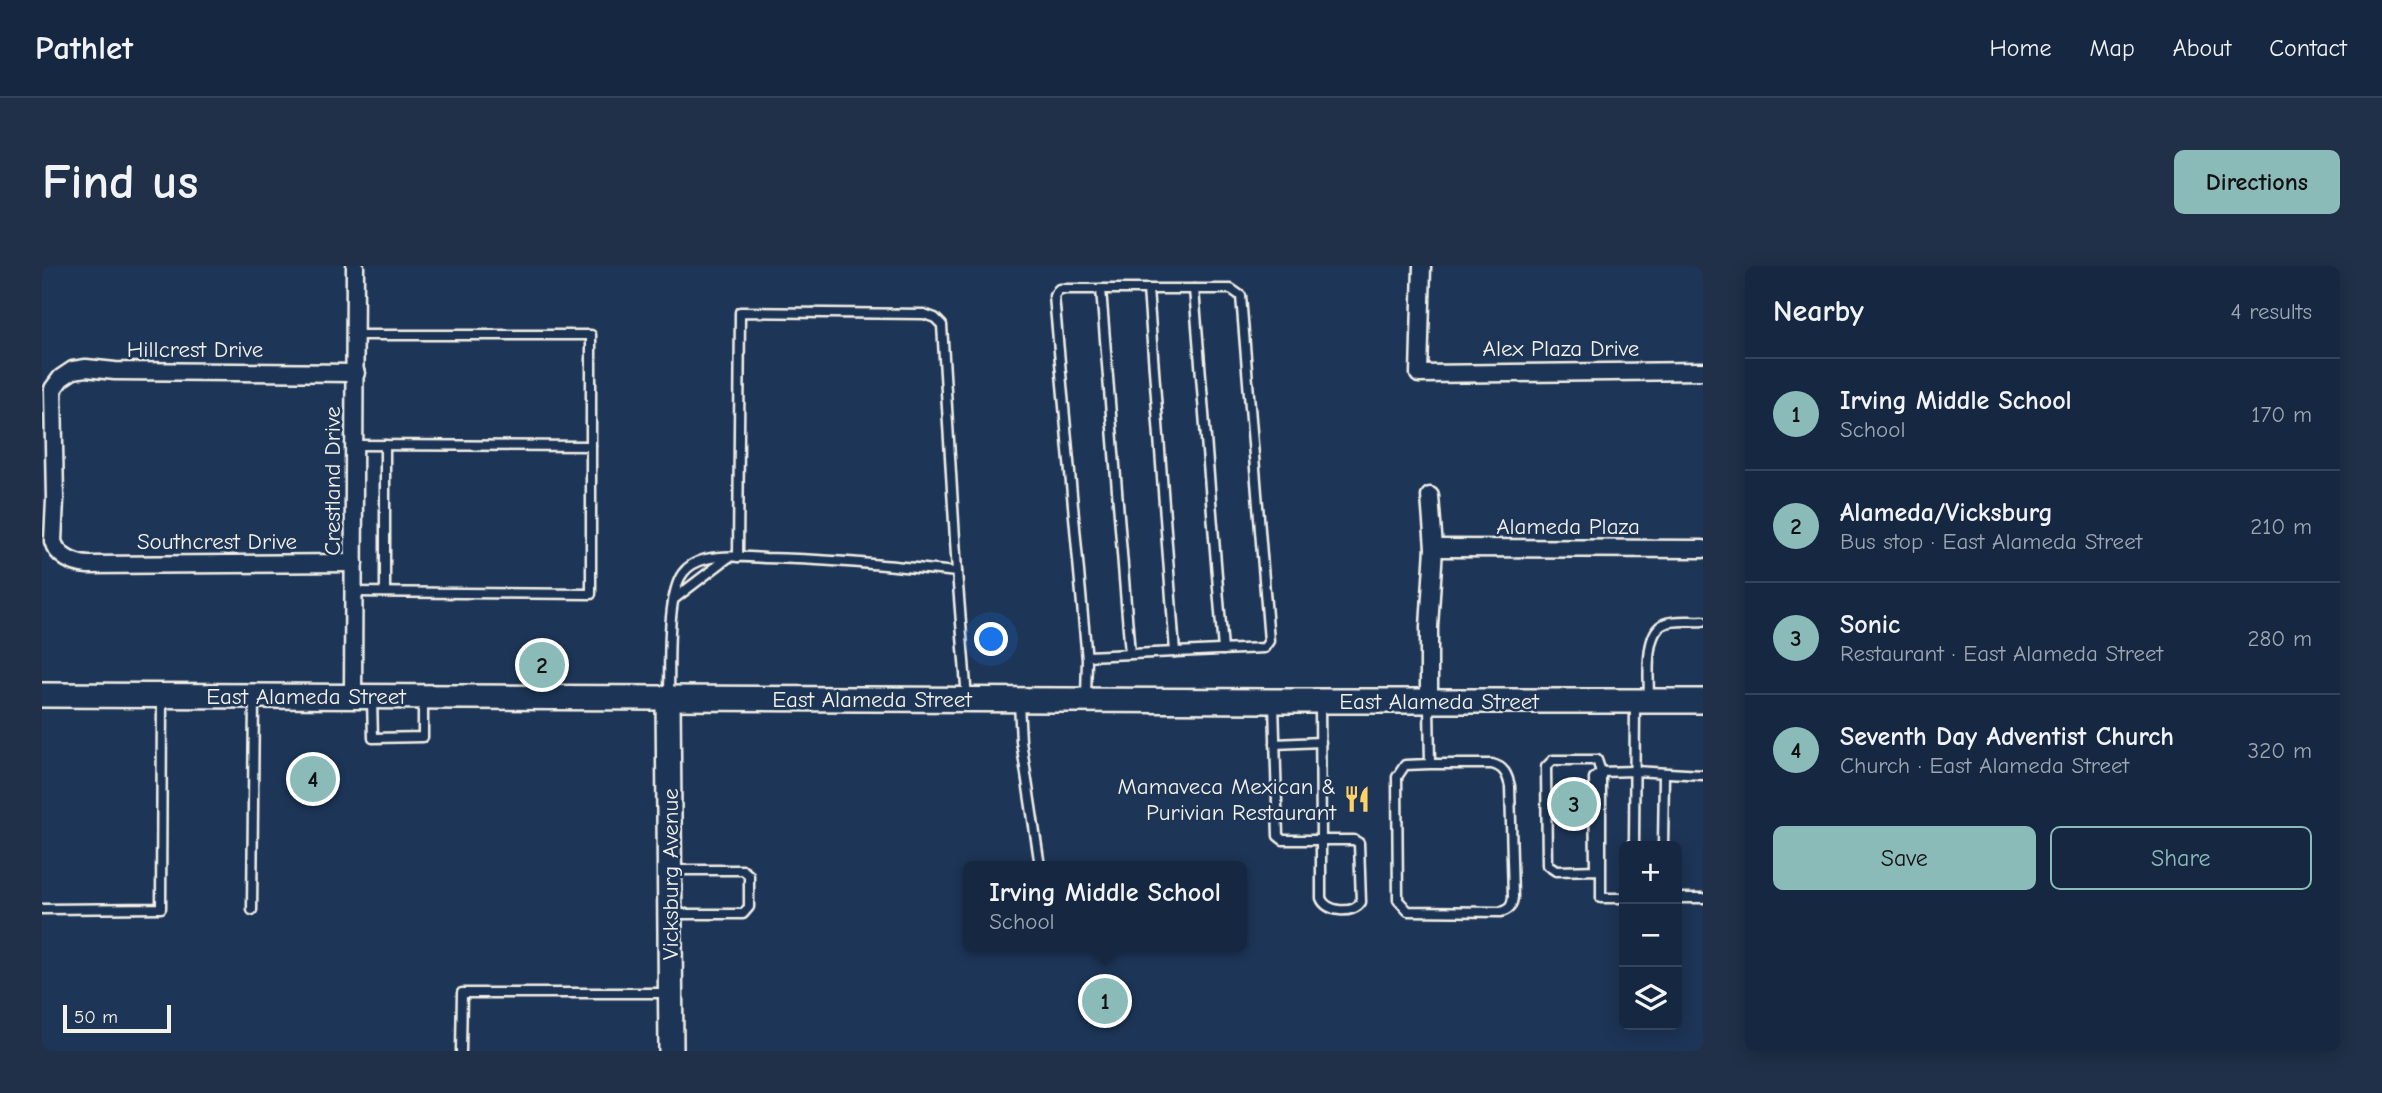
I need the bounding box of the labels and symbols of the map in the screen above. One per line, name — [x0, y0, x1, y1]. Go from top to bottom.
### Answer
street label: Alex Plaza Drive — [1483, 335, 1639, 362]
street label: Hillcrest Drive — [127, 336, 263, 363]
street label: Crestland Drive — [319, 406, 346, 556]
street label: Alameda Plaza — [1496, 513, 1640, 540]
street label: Southcrest Drive — [137, 528, 297, 555]
your location — [974, 622, 1008, 656]
pin: 2 — [519, 639, 565, 691]
street label: East Alameda Street — [206, 683, 407, 710]
street label: East Alameda Street — [772, 686, 973, 713]
street label: East Alameda Street — [1339, 688, 1540, 715]
pin: 4 — [290, 753, 336, 805]
place label: Mamaveca Mexican & Purivian Restaurant — [1118, 773, 1337, 826]
pin: 3 — [1551, 778, 1597, 830]
restaurant icon: Mamaveca Mexican & Purivian Restaurant — [1342, 784, 1372, 814]
street label: Vicksburg Avenue — [657, 788, 684, 960]
pin: 1 — [1082, 975, 1128, 1027]
scale bar — [63, 1002, 172, 1034]

